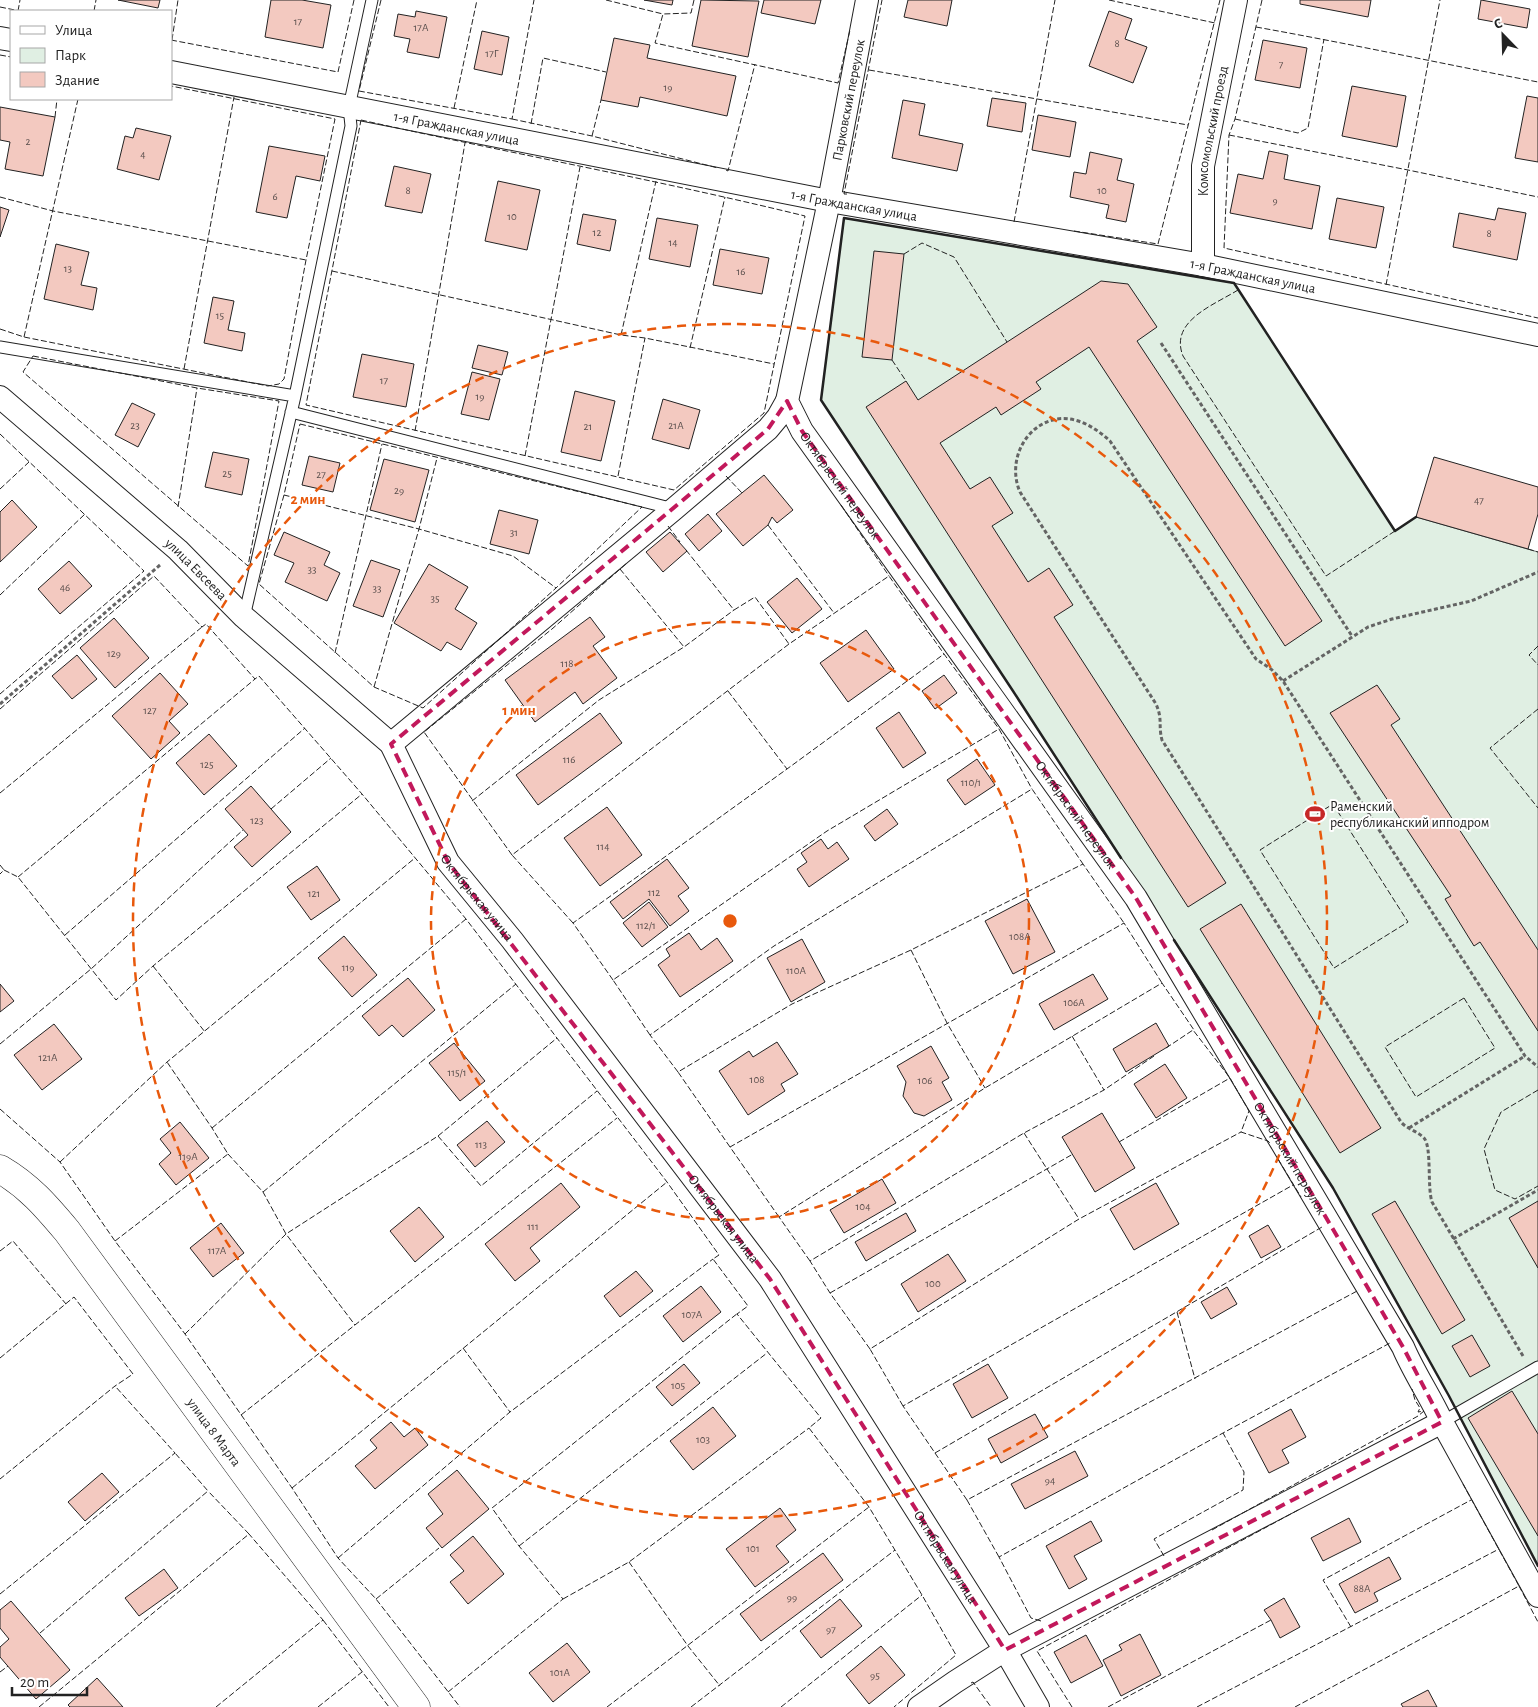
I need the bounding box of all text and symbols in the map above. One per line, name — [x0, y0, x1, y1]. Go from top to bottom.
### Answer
legend — [10, 10, 172, 100]
north arrow — [1478, 10, 1528, 60]
house number: 17 — [294, 16, 303, 27]
text: С — [1492, 16, 1505, 32]
house number: 17А — [414, 22, 429, 33]
text: Улица — [55, 23, 92, 38]
street label: Парковский переулок — [830, 38, 868, 162]
house number: 8 — [1114, 38, 1120, 49]
text: Парк — [55, 48, 86, 63]
house number: 17Г — [485, 48, 499, 59]
house number: 7 — [1279, 59, 1284, 70]
street label: Комсомольский проезд — [1197, 65, 1231, 196]
text: Здание — [55, 73, 100, 88]
house number: 19 — [664, 82, 672, 93]
street label: 1-я Гражданская улица — [392, 110, 521, 148]
house number: 2 — [25, 136, 31, 147]
house number: 4 — [140, 149, 146, 160]
house number: 8 — [405, 185, 411, 196]
house number: 10 — [1097, 185, 1107, 196]
street label: 1-я Гражданская улица — [790, 188, 919, 224]
house number: 6 — [272, 191, 278, 202]
house number: 9 — [1272, 195, 1278, 206]
house number: 10 — [507, 211, 517, 222]
house number: 12 — [593, 227, 601, 238]
house number: 8 — [1486, 228, 1492, 239]
house number: 14 — [668, 237, 678, 248]
street label: 1-я Гражданская улица — [1189, 257, 1317, 296]
house number: 13 — [64, 263, 73, 274]
house number: 16 — [737, 266, 745, 277]
house number: 15 — [216, 310, 225, 321]
house number: 17 — [380, 375, 389, 386]
house number: 19 — [476, 391, 484, 402]
house number: 23 — [130, 420, 140, 431]
house number: 21А — [668, 420, 684, 431]
house number: 21 — [584, 421, 592, 432]
street label: Октябрьский переулок — [797, 429, 883, 543]
house number: 25 — [222, 468, 232, 479]
house number: 27 — [316, 469, 326, 480]
house number: 29 — [394, 485, 404, 496]
text: 2 мин — [290, 492, 326, 507]
house number: 47 — [1474, 495, 1484, 506]
house number: 31 — [510, 527, 518, 538]
street label: улица Евсеева — [161, 536, 230, 604]
house number: 33 — [307, 564, 317, 575]
house number: 46 — [60, 582, 70, 593]
house number: 33 — [372, 583, 382, 594]
house number: 35 — [430, 593, 440, 604]
house number: 129 — [107, 648, 121, 659]
house number: 118 — [561, 658, 573, 669]
text: 1 мин — [502, 703, 536, 718]
house number: 127 — [143, 705, 157, 716]
house number: 116 — [563, 754, 575, 765]
house number: 125 — [200, 759, 214, 770]
street label: Октябрьский переулок — [1032, 759, 1119, 872]
house number: 110/1 — [961, 777, 981, 788]
place label: Раменский республиканский ипподром — [1330, 800, 1489, 830]
sports icon: Раменский республиканский ипподром — [1304, 803, 1326, 825]
house number: 123 — [250, 815, 264, 826]
house number: 114 — [597, 841, 609, 852]
street label: Октябрьская улица — [437, 852, 516, 944]
house number: 112 — [648, 887, 660, 898]
house number: 121 — [308, 888, 320, 899]
centre of rings — [721, 912, 739, 930]
house number: 112/1 — [636, 920, 656, 931]
house number: 108А — [1009, 931, 1031, 942]
house number: 119 — [342, 962, 354, 973]
house number: 110А — [786, 965, 806, 976]
house number: 106А — [1063, 997, 1085, 1008]
house number: 121А — [38, 1052, 58, 1063]
house number: 115/1 — [447, 1067, 467, 1078]
house number: 108 — [750, 1074, 764, 1085]
house number: 106 — [918, 1075, 932, 1086]
street label: Октябрьский переулок — [1251, 1100, 1329, 1218]
house number: 113 — [475, 1139, 488, 1150]
house number: 119А — [178, 1151, 198, 1162]
street label: Октябрьская улица — [685, 1172, 762, 1267]
house number: 104 — [856, 1201, 870, 1212]
house number: 111 — [527, 1221, 539, 1232]
house number: 117А — [208, 1245, 227, 1256]
house number: 100 — [925, 1278, 941, 1289]
house number: 107А — [682, 1309, 703, 1320]
house number: 105 — [671, 1380, 685, 1391]
street label: улица 8 Марта — [183, 1395, 243, 1470]
house number: 103 — [696, 1434, 711, 1445]
house number: 94 — [1045, 1475, 1055, 1486]
street label: Октябрьская улица — [911, 1508, 980, 1607]
house number: 101 — [746, 1543, 760, 1554]
house number: 88А — [1354, 1583, 1371, 1594]
house number: 99 — [787, 1592, 797, 1603]
house number: 97 — [826, 1624, 836, 1635]
scale bar — [12, 1664, 88, 1696]
house number: 101А — [550, 1667, 570, 1678]
house number: 95 — [870, 1670, 880, 1681]
text: 20 m — [20, 1675, 49, 1690]

